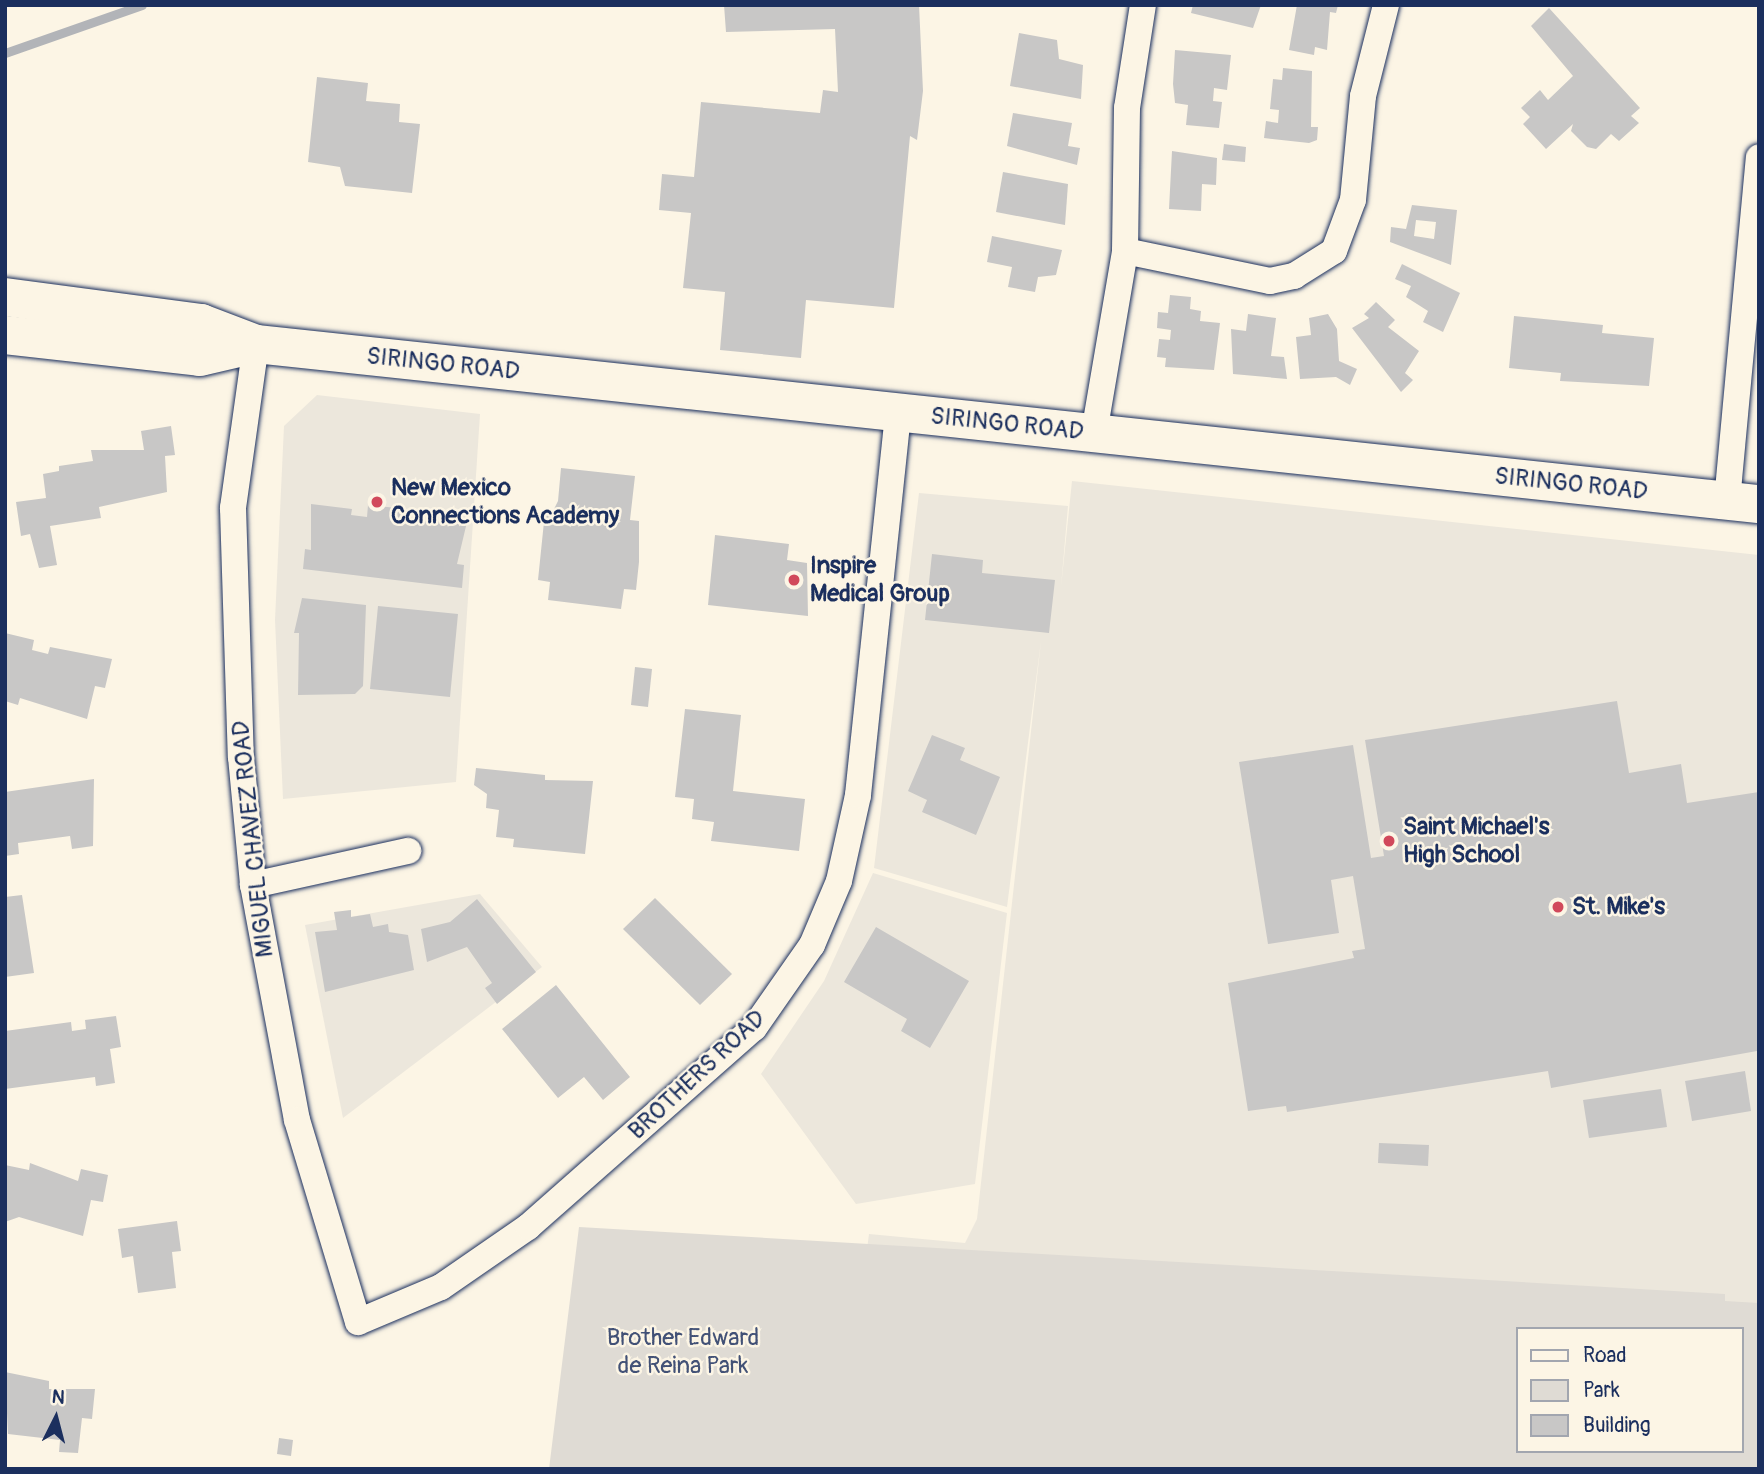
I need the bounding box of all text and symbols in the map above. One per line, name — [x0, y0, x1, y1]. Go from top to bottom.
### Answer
street label: SIRINGO ROAD — [365, 342, 521, 386]
street label: SIRINGO ROAD — [929, 402, 1085, 446]
street label: SIRINGO ROAD — [1493, 462, 1649, 506]
place label: New Mexico Connections Academy — [391, 474, 619, 530]
marker: New Mexico Connections Academy — [369, 494, 385, 510]
place label: Inspire Medical Group — [810, 552, 950, 608]
marker: Inspire Medical Group — [784, 570, 804, 590]
street label: MIGUEL CHAVEZ ROAD — [226, 719, 280, 959]
place label: Saint Michael's High School — [1403, 813, 1550, 869]
marker: Saint Michael's High School — [1381, 833, 1397, 849]
place label: St. Mike's — [1572, 893, 1665, 921]
marker: St. Mike's — [1550, 899, 1566, 915]
street label: BROTHERS ROAD — [623, 1004, 771, 1146]
park label: Brother Edward de Reina Park — [607, 1324, 759, 1380]
legend — [1516, 1327, 1743, 1453]
text: Road — [1583, 1342, 1627, 1369]
text: Park — [1583, 1377, 1620, 1404]
north arrow — [21, 1383, 91, 1453]
text: N — [51, 1385, 66, 1410]
text: Building — [1583, 1412, 1650, 1439]

